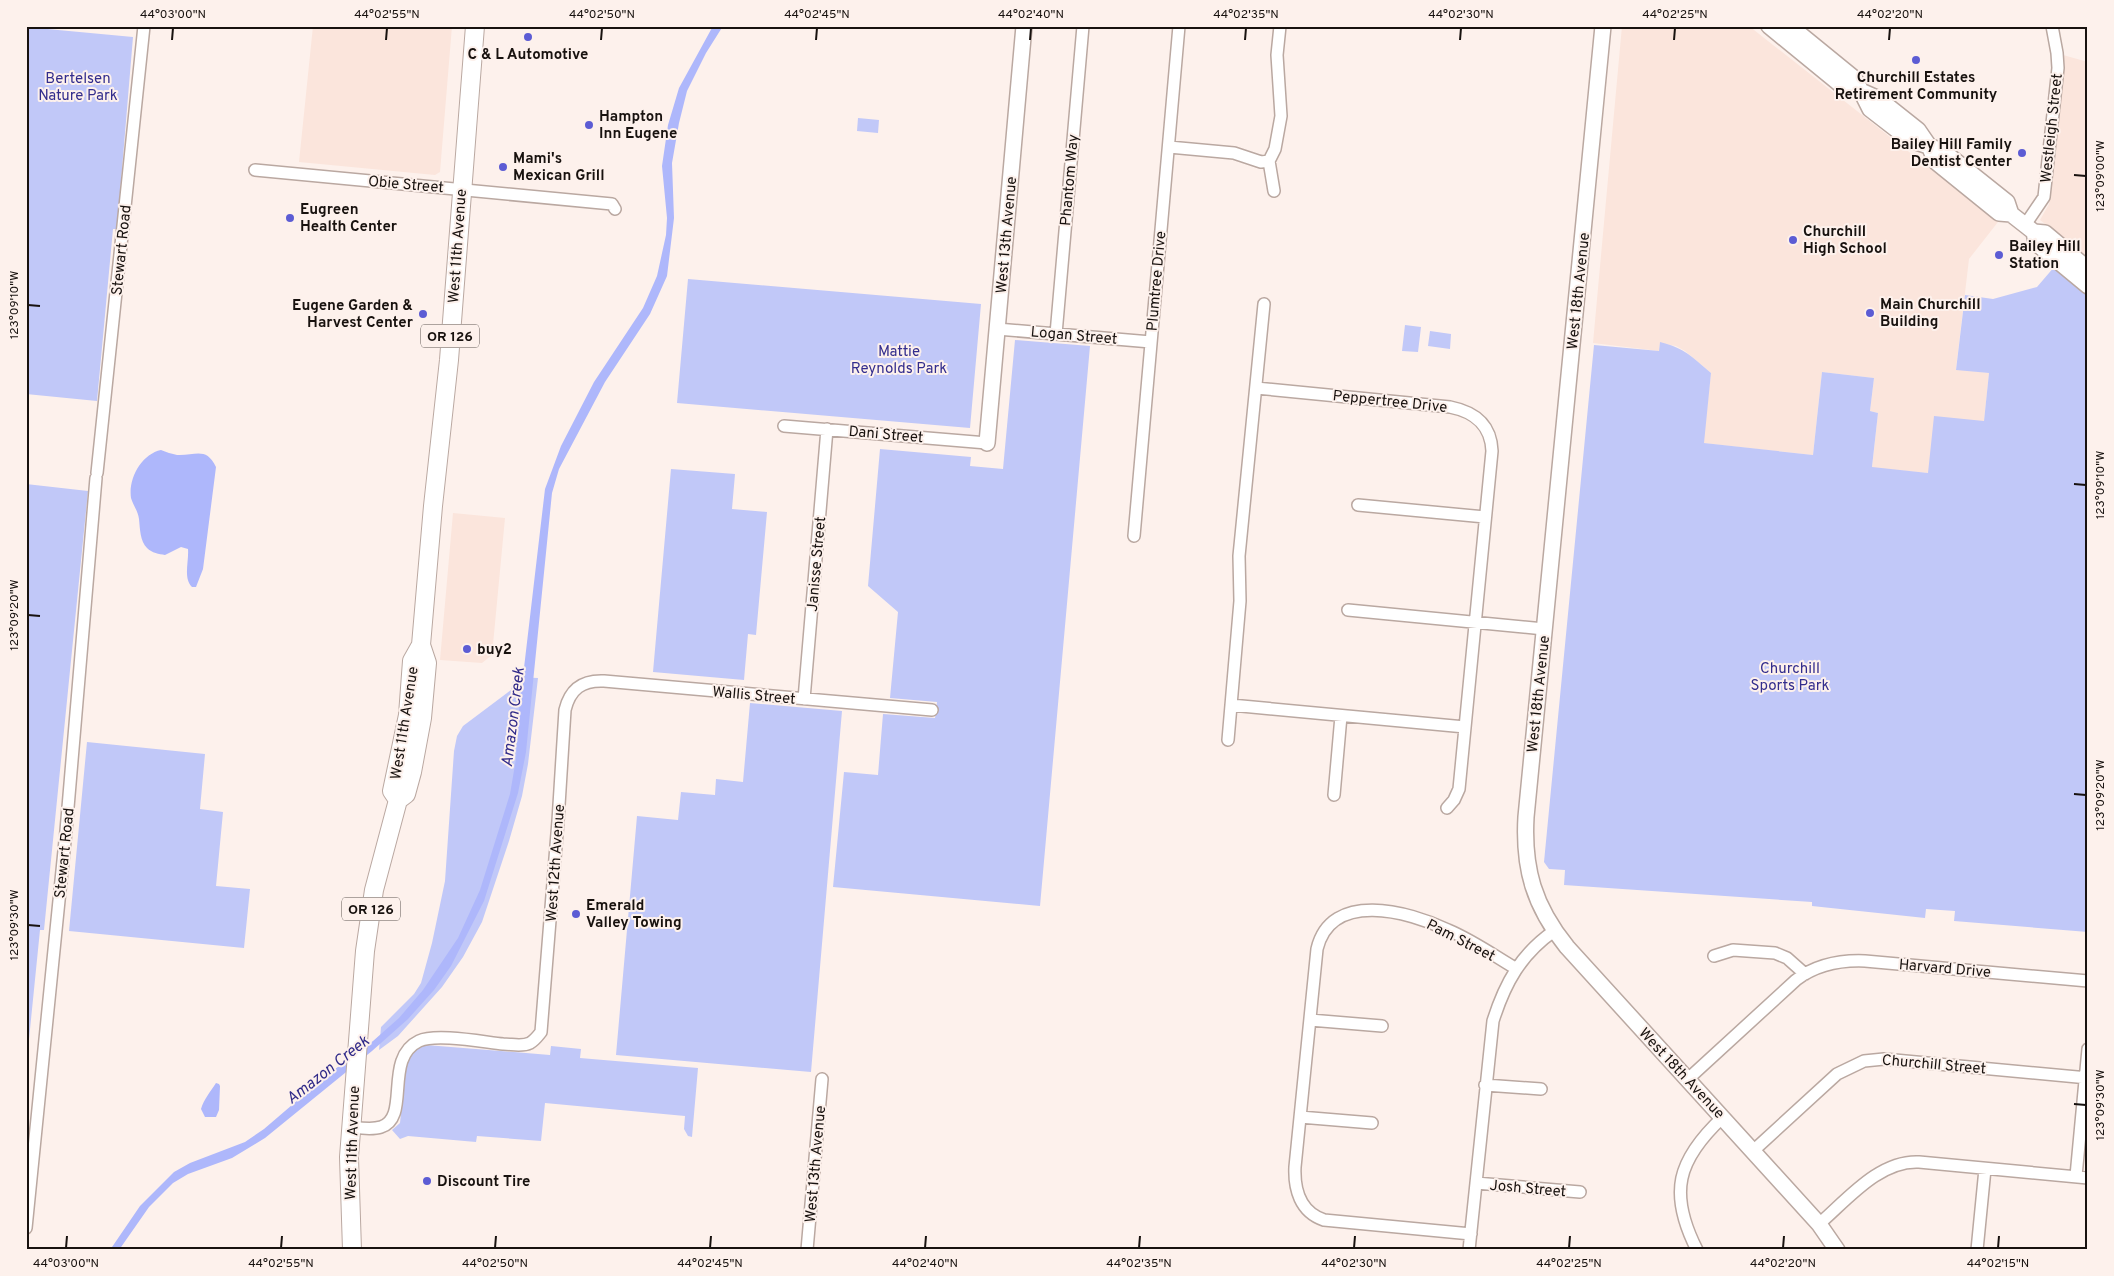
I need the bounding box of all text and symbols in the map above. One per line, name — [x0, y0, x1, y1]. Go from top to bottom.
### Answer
text: 44°03'00"N — [140, 7, 206, 23]
text: 44°02'55"N — [354, 7, 420, 23]
text: 44°02'50"N — [569, 7, 635, 23]
text: 44°02'45"N — [784, 7, 850, 23]
text: 44°02'40"N — [998, 7, 1064, 23]
text: 44°02'35"N — [1213, 7, 1279, 23]
text: 44°02'30"N — [1428, 7, 1494, 23]
text: 44°02'25"N — [1642, 7, 1708, 23]
text: 44°02'20"N — [1857, 7, 1923, 23]
marker: C & L Automotive — [522, 31, 534, 43]
place label: C & L Automotive — [468, 46, 588, 65]
marker: Churchill Estates Retirement Community — [1910, 54, 1922, 66]
place label: Churchill Estates Retirement Community — [1835, 69, 1998, 105]
park label: Bertelsen Nature Park — [38, 70, 118, 106]
street label: Westleigh Street — [2037, 72, 2068, 184]
place label: Hampton Inn Eugene — [599, 108, 677, 144]
marker: Hampton Inn Eugene — [583, 119, 595, 131]
street label: Phantom Way — [1057, 133, 1084, 227]
place label: Bailey Hill Family Dentist Center — [1891, 136, 2013, 172]
text: 123°09'00"W — [2093, 140, 2109, 212]
marker: Bailey Hill Family Dentist Center — [2016, 147, 2028, 159]
place label: Mami's Mexican Grill — [513, 150, 605, 186]
marker: Mami's Mexican Grill — [497, 161, 509, 173]
street label: Obie Street — [367, 173, 445, 198]
street label: West 13th Avenue — [993, 176, 1022, 295]
street label: West 11th Avenue — [445, 188, 472, 304]
place label: Eugreen Health Center — [300, 201, 398, 237]
street label: Stewart Road — [108, 204, 137, 296]
marker: Eugreen Health Center — [284, 212, 296, 224]
place label: Churchill High School — [1803, 223, 1887, 259]
street label: Plumtree Drive — [1144, 230, 1171, 332]
street label: West 18th Avenue — [1564, 232, 1595, 351]
marker: Churchill High School — [1787, 234, 1799, 246]
place label: Bailey Hill Station — [2009, 238, 2081, 274]
marker: Bailey Hill Station — [1993, 249, 2005, 261]
text: 123°09'10"W — [7, 271, 23, 339]
place label: Main Churchill Building — [1880, 296, 1981, 332]
place label: Eugene Garden & Harvest Center — [292, 297, 414, 333]
marker: Main Churchill Building — [1864, 307, 1876, 319]
marker: Eugene Garden & Harvest Center — [417, 308, 429, 320]
street label: Logan Street — [1030, 323, 1118, 350]
road number: OR 126 — [421, 324, 479, 348]
park label: Mattie Reynolds Park — [851, 343, 947, 379]
street label: Peppertree Drive — [1332, 387, 1448, 418]
street label: Dani Street — [848, 423, 924, 448]
text: 123°09'10"W — [2093, 451, 2109, 519]
street label: Janisse Street — [804, 516, 831, 612]
text: 123°09'20"W — [7, 579, 23, 651]
street label: West 18th Avenue — [1524, 635, 1555, 754]
place label: buy2 — [477, 641, 512, 660]
marker: buy2 — [461, 643, 473, 655]
park label: Churchill Sports Park — [1750, 660, 1830, 696]
street label: West 11th Avenue — [387, 665, 424, 781]
water label: Amazon Creek — [498, 665, 530, 768]
street label: Wallis Street — [711, 683, 796, 710]
text: 123°09'20"W — [2093, 759, 2109, 831]
street label: West 12th Avenue — [543, 804, 570, 923]
street label: Stewart Road — [51, 807, 80, 899]
text: 123°09'30"W — [7, 889, 23, 961]
place label: Emerald Valley Towing — [586, 897, 682, 933]
road number: OR 126 — [342, 898, 400, 921]
marker: Emerald Valley Towing — [570, 908, 582, 920]
street label: Pam Street — [1423, 916, 1498, 967]
street label: Harvard Drive — [1898, 956, 1992, 983]
street label: West 18th Avenue — [1634, 1025, 1728, 1124]
water label: Amazon Creek — [283, 1031, 375, 1109]
street label: Churchill Street — [1881, 1051, 1987, 1080]
text: 123°09'30"W — [2093, 1069, 2109, 1141]
street label: West 11th Avenue — [342, 1086, 365, 1201]
street label: West 13th Avenue — [802, 1105, 831, 1224]
place label: Discount Tire — [437, 1173, 530, 1192]
marker: Discount Tire — [421, 1175, 433, 1187]
street label: Josh Street — [1489, 1177, 1567, 1202]
text: 44°03'00"N — [33, 1256, 99, 1272]
text: 44°02'55"N — [248, 1256, 314, 1272]
text: 44°02'50"N — [462, 1256, 528, 1272]
text: 44°02'45"N — [677, 1256, 743, 1272]
text: 44°02'40"N — [892, 1256, 958, 1272]
text: 44°02'35"N — [1106, 1256, 1172, 1272]
text: 44°02'30"N — [1321, 1256, 1387, 1272]
text: 44°02'25"N — [1536, 1256, 1602, 1272]
text: 44°02'20"N — [1750, 1256, 1816, 1272]
text: 44°02'15"N — [1967, 1256, 2029, 1272]

